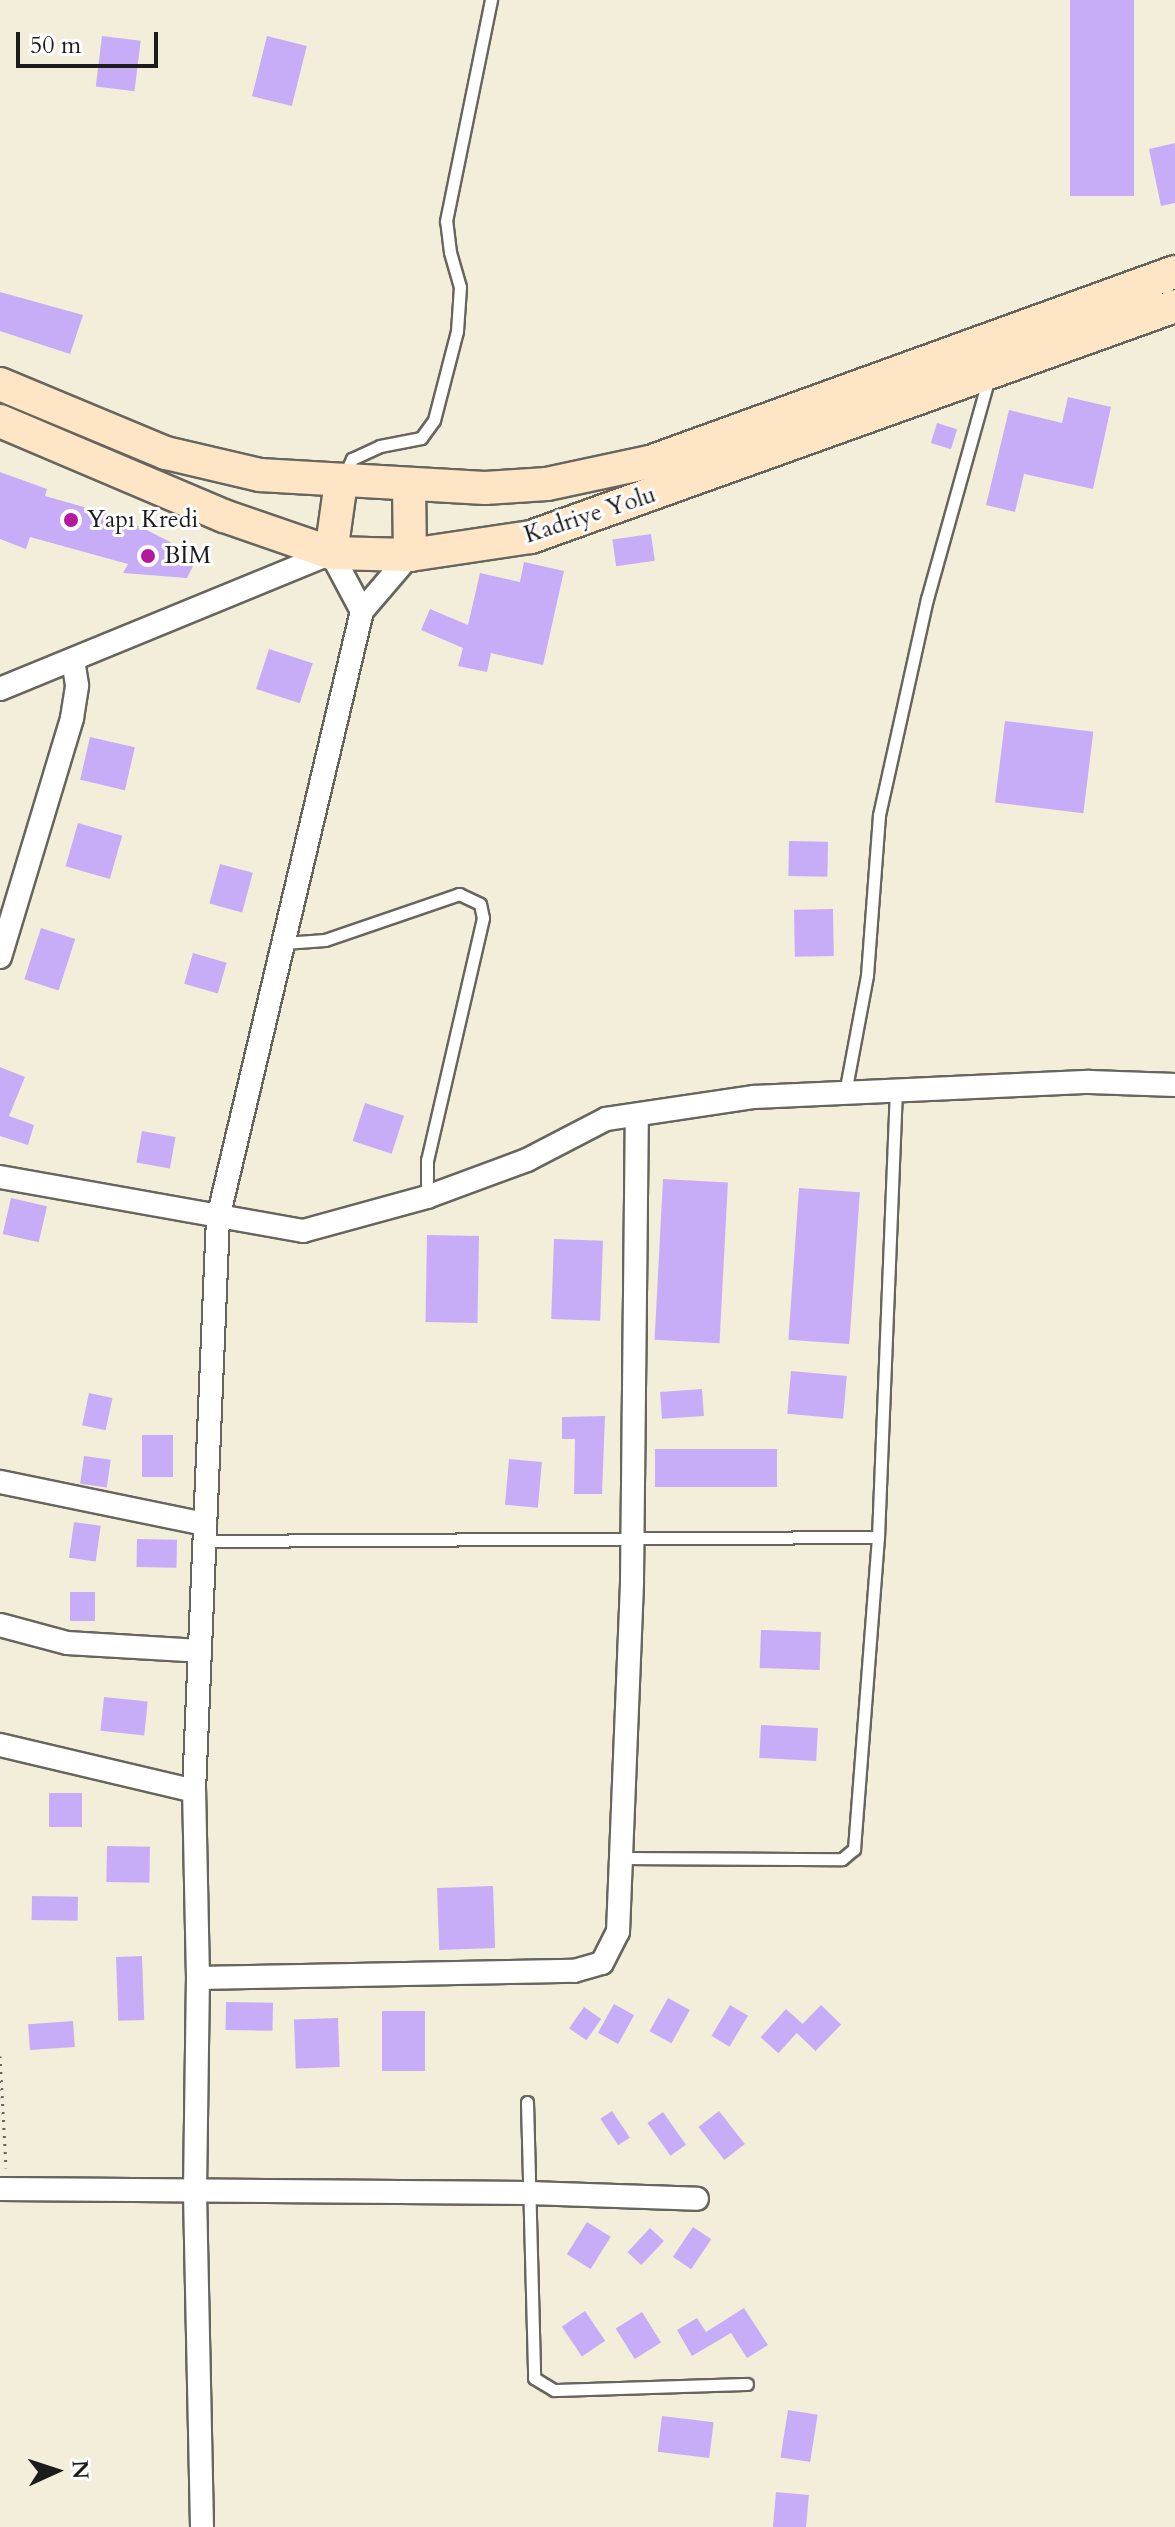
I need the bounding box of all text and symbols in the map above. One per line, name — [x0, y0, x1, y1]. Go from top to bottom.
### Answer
scale bar — [20, 16, 162, 66]
text: 50 m — [30, 29, 81, 62]
street label: Kadriye Yolu — [521, 480, 659, 550]
place label: Yapı Kredi — [87, 506, 198, 534]
marker: Yapı Kredi — [62, 511, 80, 529]
place label: BİM — [164, 542, 211, 570]
marker: BİM — [139, 547, 157, 565]
north arrow — [16, 2431, 96, 2511]
text: N — [64, 2459, 95, 2480]

